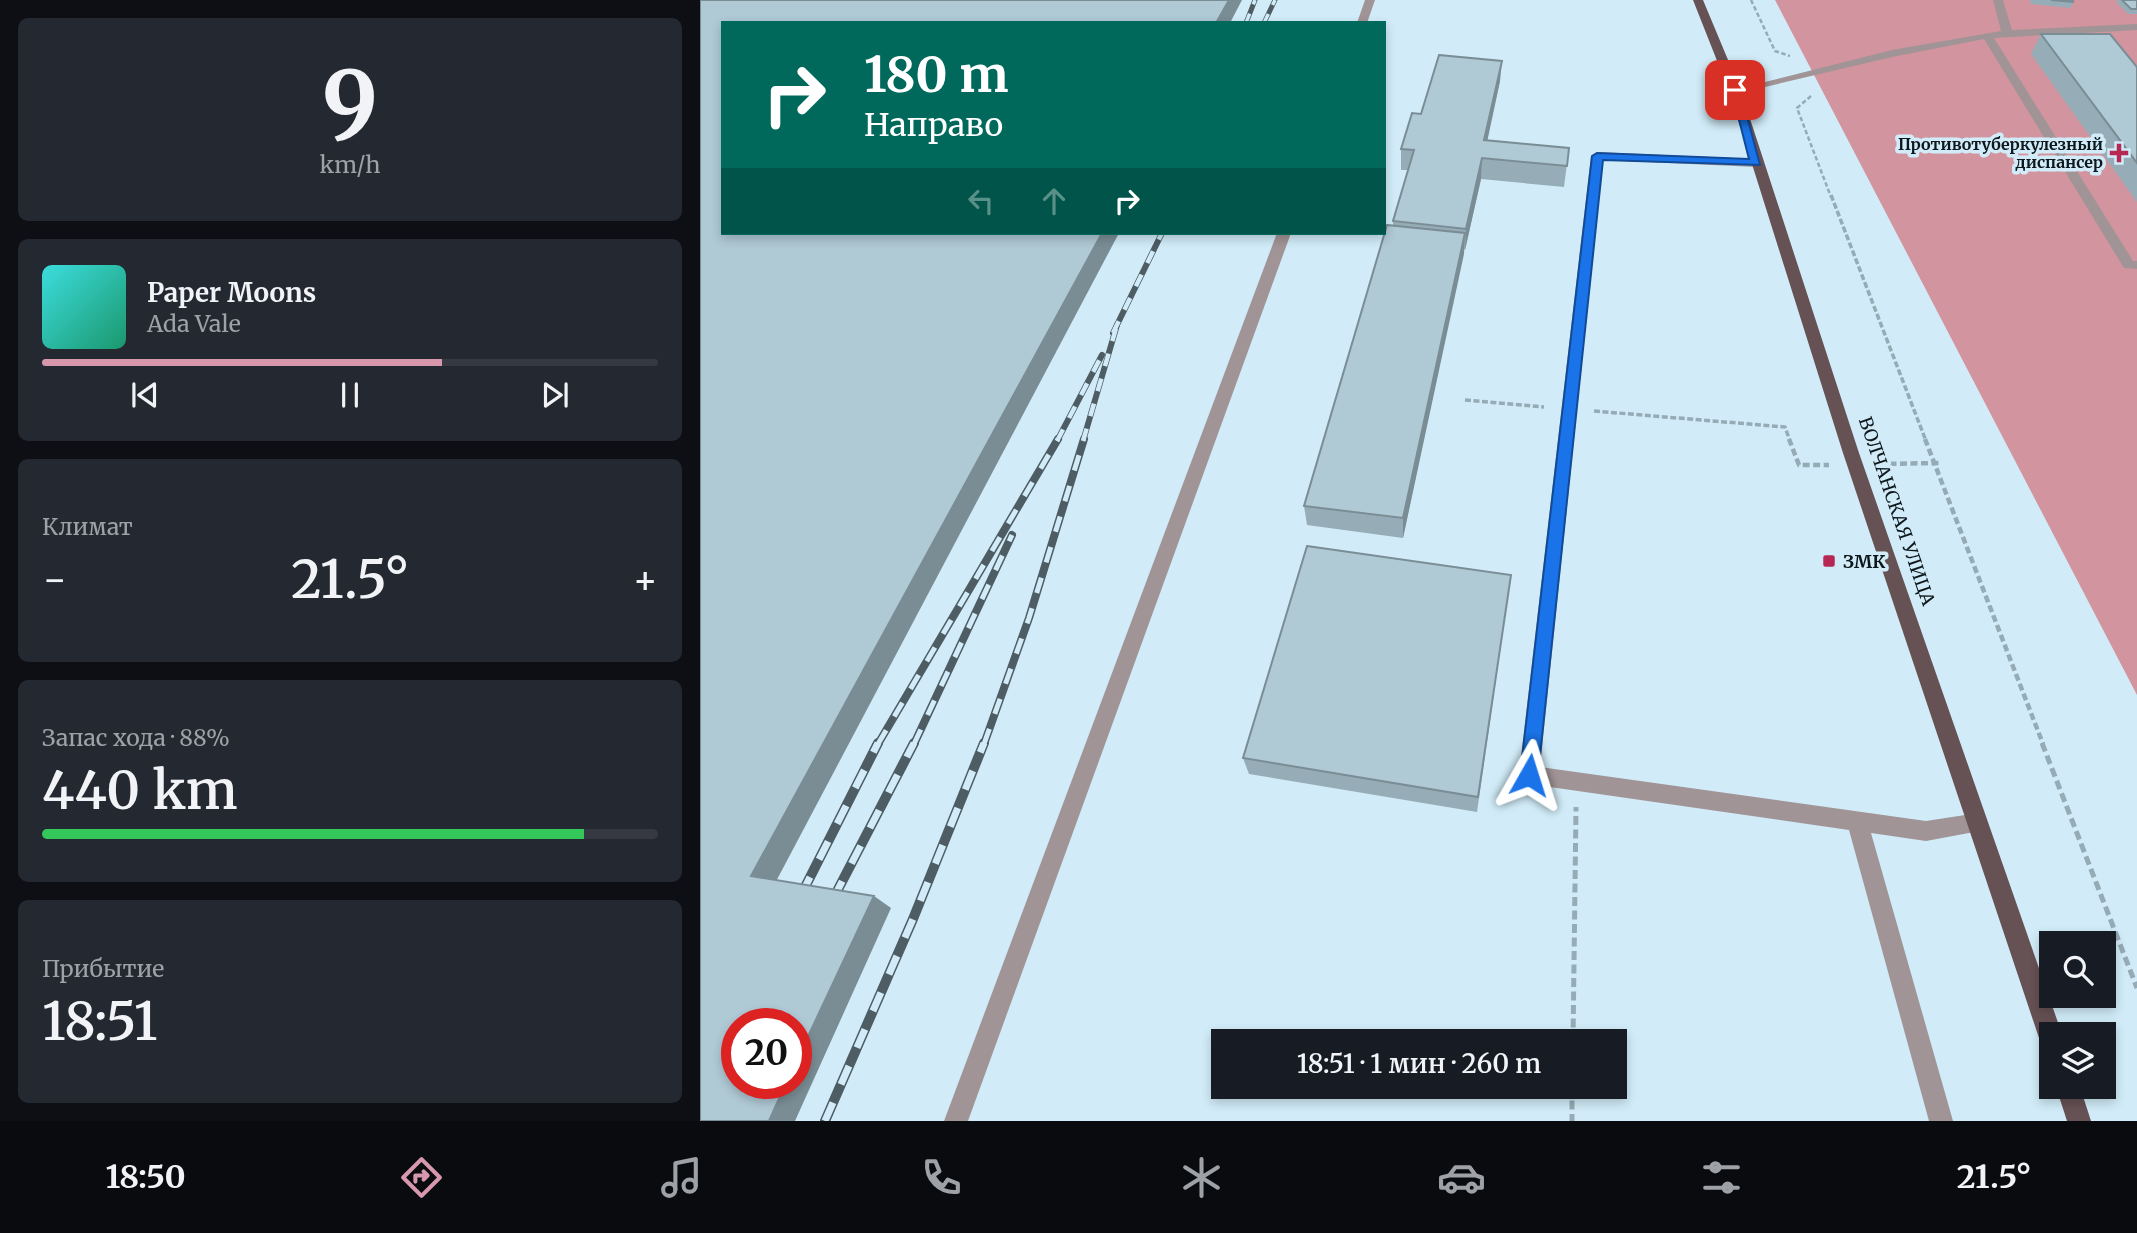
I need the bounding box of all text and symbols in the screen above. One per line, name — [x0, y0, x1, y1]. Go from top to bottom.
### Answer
text: 180 m — [864, 44, 1009, 105]
text: 9 — [322, 47, 378, 162]
icon: right — [749, 49, 840, 140]
pin — [1705, 60, 1765, 120]
icon: arrive — [1716, 71, 1754, 109]
text: Направо — [864, 105, 1003, 145]
place label: Противотуберкулезный диспансер — [1898, 134, 2103, 172]
marker: Противотуберкулезный диспансер — [2109, 143, 2129, 163]
text: km/h — [320, 150, 380, 179]
icon: left — [962, 182, 1000, 220]
icon: ahead — [1035, 182, 1073, 220]
icon: right — [1108, 182, 1146, 220]
text: Paper Moons — [147, 276, 316, 309]
text: Ada Vale — [147, 309, 241, 338]
icon: previous — [126, 376, 164, 414]
icon: pause — [331, 376, 369, 414]
icon: next — [536, 376, 574, 414]
street label: ВОЛЧАНСКАЯ УЛИЦА — [1854, 414, 1940, 609]
text: Климат — [42, 512, 133, 541]
text: 21.5° — [291, 547, 409, 612]
place label: ЗМК — [1843, 550, 1886, 573]
marker: ЗМК — [1821, 553, 1837, 569]
text: − — [42, 556, 67, 603]
text: + — [633, 556, 658, 603]
text: Запас хода · 88% — [42, 723, 230, 752]
position arrow — [1492, 738, 1566, 812]
text: 440 km — [42, 758, 238, 823]
map controls — [2039, 931, 2116, 1099]
button: search — [2039, 931, 2116, 1008]
text: Прибытие — [42, 954, 164, 983]
text: 18:51 — [42, 989, 158, 1054]
speed limit sign: 20 — [721, 1008, 812, 1099]
button: layers — [2039, 1022, 2116, 1099]
text: 18:51 · 1 мин · 260 m — [1297, 1047, 1541, 1080]
icon: directions — [397, 1153, 446, 1202]
icon: music — [657, 1153, 706, 1202]
icon: phone — [917, 1153, 966, 1202]
icon: climate — [1177, 1153, 1226, 1202]
icon: car — [1437, 1153, 1486, 1202]
icon: filters — [1697, 1153, 1746, 1202]
text: 18:50 — [106, 1157, 186, 1197]
text: 21.5° — [1957, 1157, 2031, 1197]

